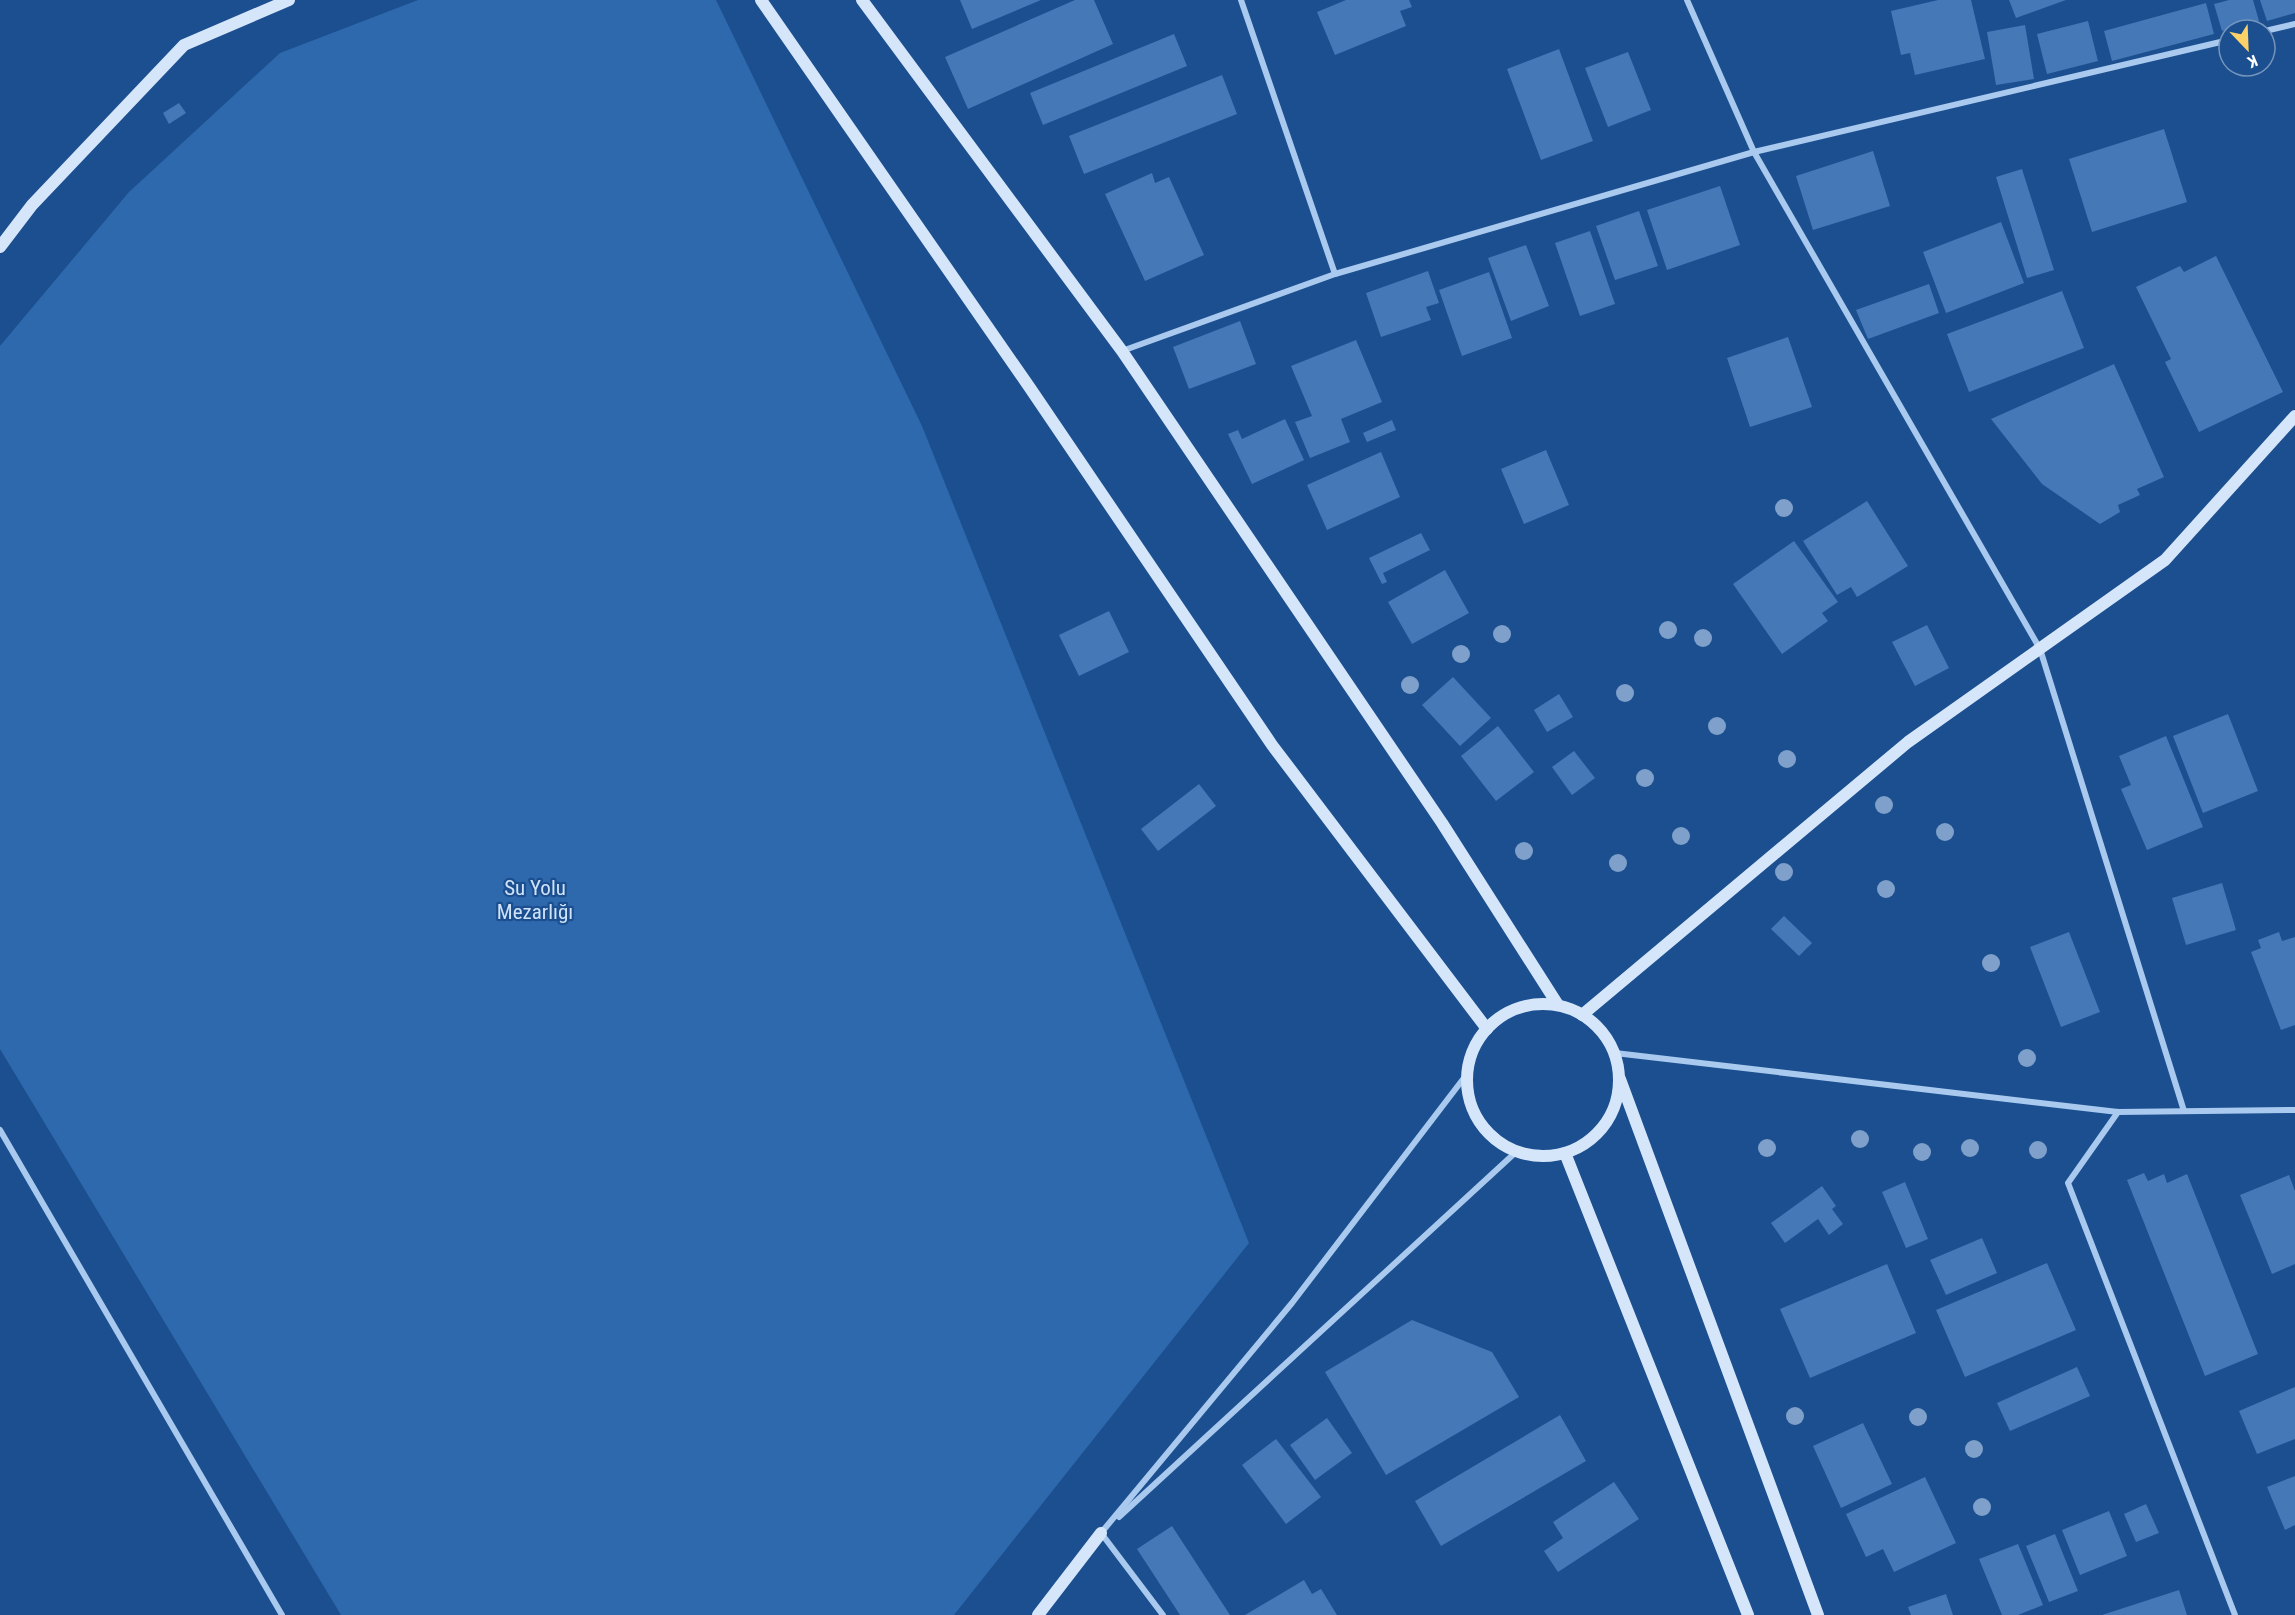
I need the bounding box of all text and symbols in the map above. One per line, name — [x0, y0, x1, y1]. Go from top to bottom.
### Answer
north arrow — [2217, 18, 2277, 78]
text: K — [2245, 51, 2260, 72]
park label: Su Yolu Mezarlığı — [497, 876, 573, 924]

